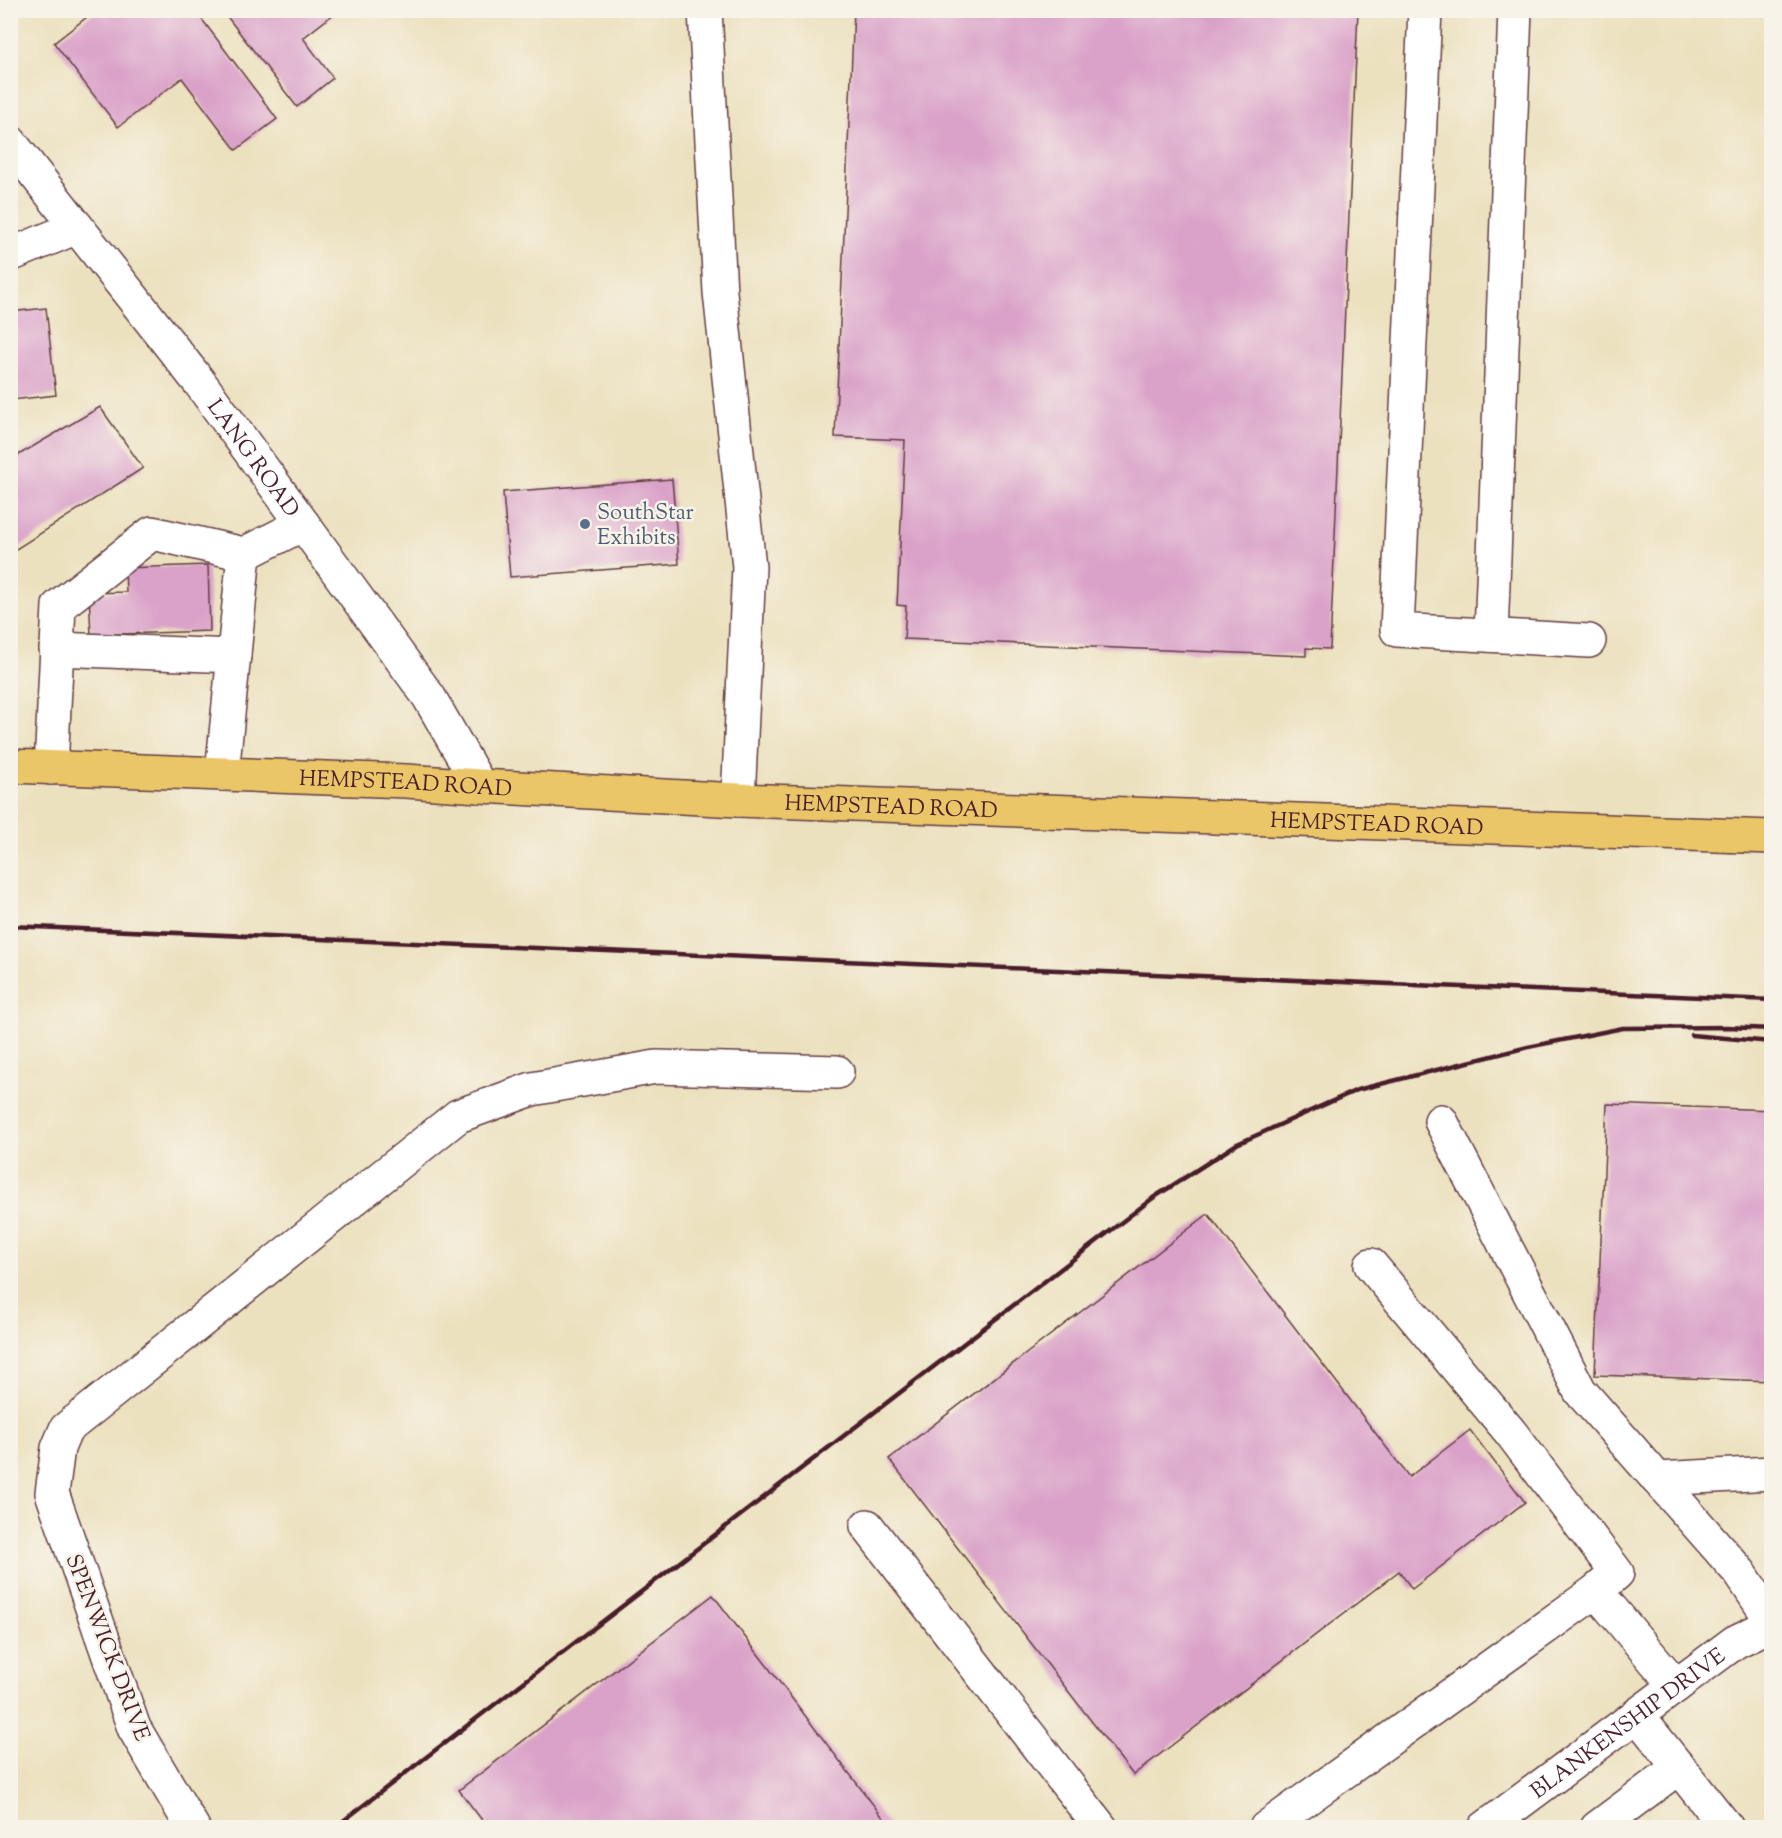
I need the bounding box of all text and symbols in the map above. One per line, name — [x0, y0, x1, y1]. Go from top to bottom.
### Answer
street label: LANG ROAD — [198, 393, 306, 525]
place label: SouthStar Exhibits — [597, 498, 694, 555]
marker: SouthStar Exhibits — [578, 517, 592, 531]
street label: HEMPSTEAD ROAD — [298, 764, 513, 807]
street label: HEMPSTEAD ROAD — [784, 789, 998, 828]
street label: HEMPSTEAD ROAD — [1269, 806, 1484, 846]
street label: SPENWICK DRIVE — [56, 1550, 157, 1746]
street label: BLANKENSHIP DRIVE — [1525, 1642, 1733, 1808]

